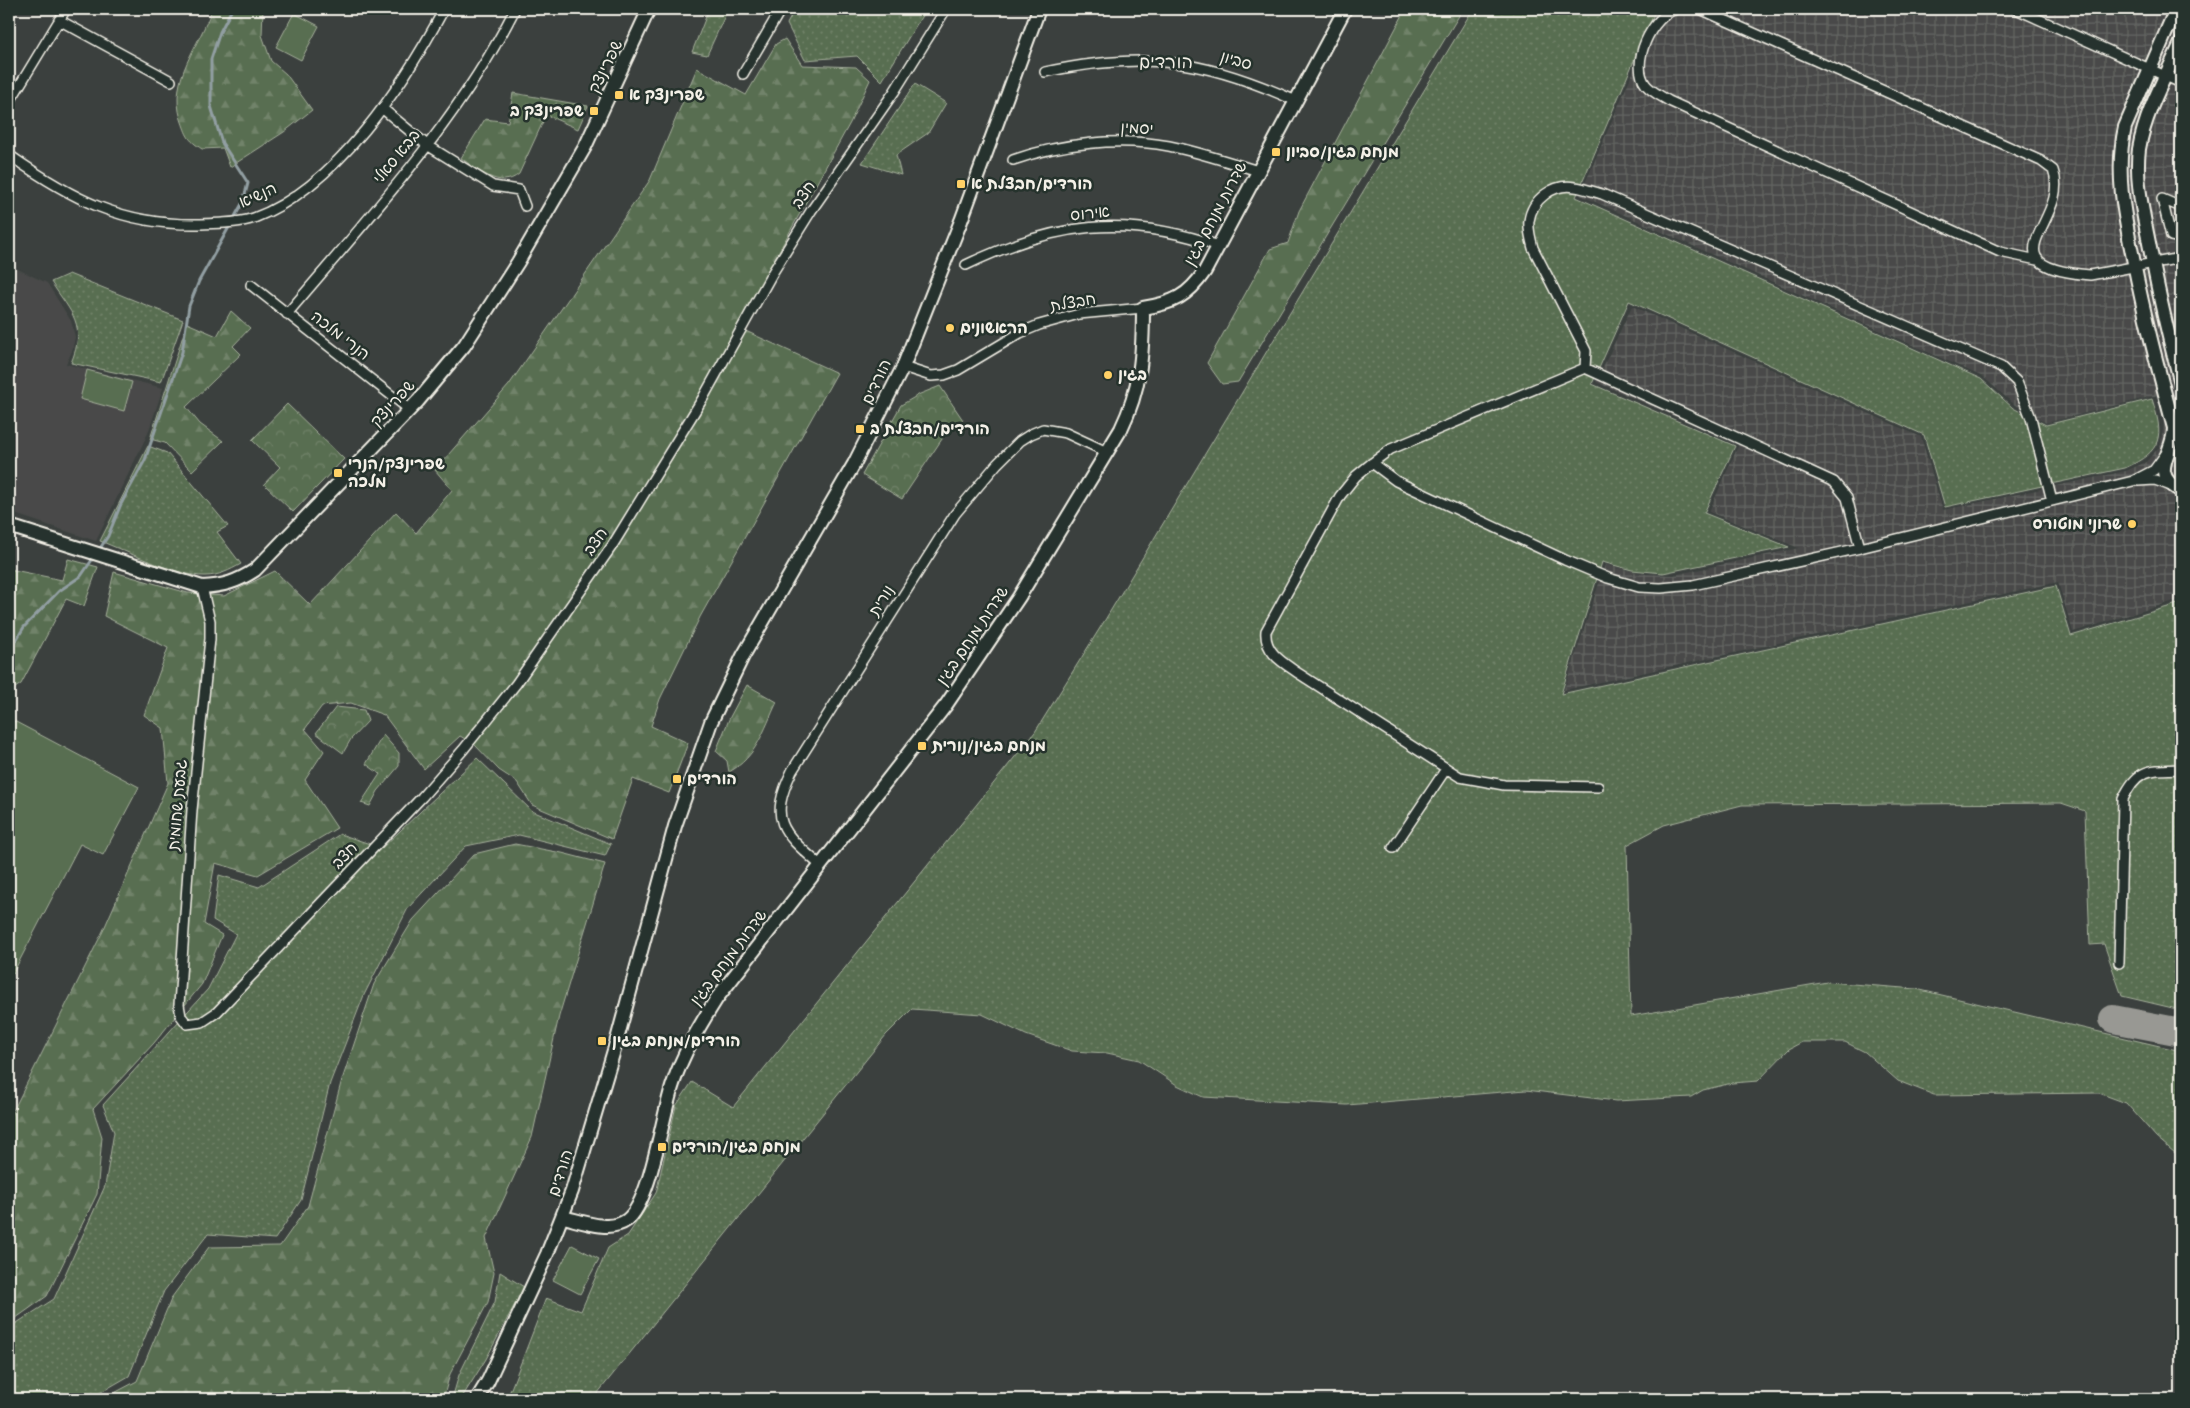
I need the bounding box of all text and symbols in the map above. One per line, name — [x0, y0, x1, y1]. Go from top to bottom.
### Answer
street label: שפרינצק — [584, 37, 628, 97]
street label: סביון — [1218, 46, 1254, 76]
district label: הורדים — [1139, 51, 1193, 75]
place label: שפרינצק א — [629, 85, 705, 106]
marker: שפרינצק א — [613, 89, 625, 101]
place label: שפרינצק ב — [509, 101, 584, 122]
marker: שפרינצק ב — [588, 105, 600, 117]
street label: יסמין — [1120, 118, 1154, 140]
street label: בבא סאלי — [369, 126, 425, 188]
place label: מנחם בגין/סביון — [1286, 142, 1399, 163]
marker: מנחם בגין/סביון — [1270, 146, 1282, 158]
street label: שדרות מנחם בגין — [1180, 158, 1252, 270]
place label: הורדים/חבצלת א — [971, 174, 1092, 195]
street label: חצב — [787, 177, 821, 213]
street label: הנשיא — [236, 178, 280, 214]
marker: הורדים/חבצלת א — [955, 178, 967, 190]
street label: אירוס — [1069, 201, 1111, 227]
street label: חבצלת — [1047, 289, 1098, 318]
street label: הנרי מלכה — [306, 306, 374, 366]
place label: הראשונים — [960, 318, 1028, 339]
marker: הראשונים — [944, 322, 956, 334]
street label: הורדים — [857, 356, 897, 408]
place label: בגין — [1118, 365, 1147, 386]
marker: בגין — [1102, 369, 1114, 381]
street label: שפרינצק — [366, 376, 420, 432]
place label: הורדים/חבצלת ב — [869, 419, 990, 440]
marker: הורדים/חבצלת ב — [854, 423, 866, 435]
place label: שפרינצק/הנרי מלכה — [348, 454, 445, 493]
marker: שפרינצק/הנרי מלכה — [332, 467, 344, 479]
place label: שרוני מוטורס — [2032, 514, 2122, 535]
marker: שרוני מוטורס — [2126, 518, 2138, 530]
street label: חצב — [579, 524, 613, 560]
street label: נורית — [864, 582, 900, 621]
street label: שדרות מנחם בגין — [932, 582, 1014, 690]
place label: מנחם בגין/נורית — [931, 736, 1046, 757]
marker: מנחם בגין/נורית — [916, 740, 928, 752]
street label: גבעת שחומית — [163, 758, 192, 853]
place label: הורדים — [687, 769, 737, 790]
marker: הורדים — [671, 773, 683, 785]
street label: חצב — [327, 838, 363, 874]
street label: שדרות מנחם בגין — [686, 905, 772, 1010]
place label: הורדים/מנחם בגין — [612, 1031, 741, 1052]
marker: הורדים/מנחם בגין — [596, 1035, 608, 1047]
place label: מנחם בגין/הורדים — [672, 1137, 801, 1158]
marker: מנחם בגין/הורדים — [656, 1141, 668, 1153]
street label: הורדים — [544, 1147, 578, 1199]

